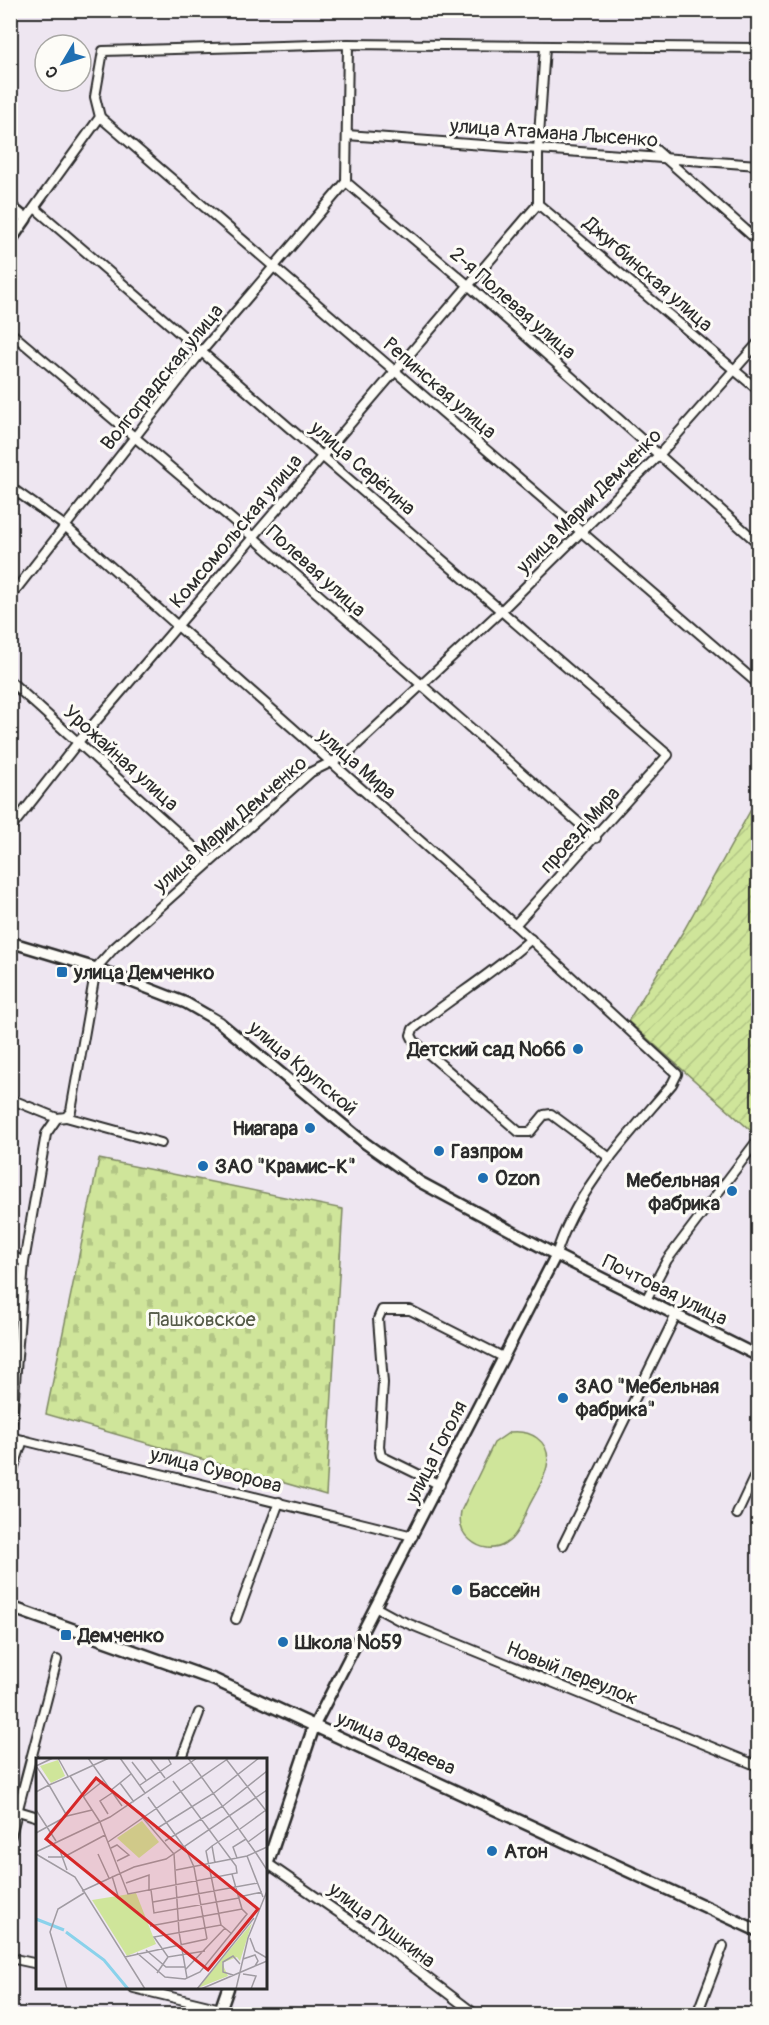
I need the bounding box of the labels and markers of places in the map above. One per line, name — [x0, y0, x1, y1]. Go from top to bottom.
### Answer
place label: улица Демченко — [73, 960, 214, 985]
marker: улица Демченко — [55, 965, 69, 979]
place label: Детский сад №66 — [406, 1037, 566, 1062]
marker: Детский сад №66 — [571, 1042, 585, 1056]
place label: Ниагара — [232, 1116, 298, 1141]
marker: Ниагара — [303, 1121, 317, 1135]
place label: Газпром — [451, 1139, 523, 1164]
marker: Газпром — [432, 1144, 446, 1158]
place label: ЗАО "Крамис-К" — [215, 1154, 356, 1179]
marker: ЗАО "Крамис-К" — [196, 1159, 210, 1173]
place label: Ozon — [495, 1166, 540, 1191]
place label: Мебельная фабрика — [626, 1168, 720, 1216]
marker: Ozon — [476, 1171, 490, 1185]
marker: Мебельная фабрика — [725, 1184, 739, 1198]
place label: ЗАО "Мебельная фабрика" — [575, 1374, 719, 1422]
marker: ЗАО "Мебельная фабрика" — [556, 1391, 570, 1405]
place label: Бассейн — [469, 1578, 540, 1603]
marker: Бассейн — [450, 1583, 464, 1597]
place label: Демченко — [77, 1623, 164, 1648]
marker: Демченко — [59, 1628, 73, 1642]
place label: Школа №59 — [294, 1630, 402, 1655]
marker: Школа №59 — [276, 1635, 290, 1649]
place label: Атон — [504, 1839, 548, 1864]
marker: Атон — [485, 1844, 499, 1858]

